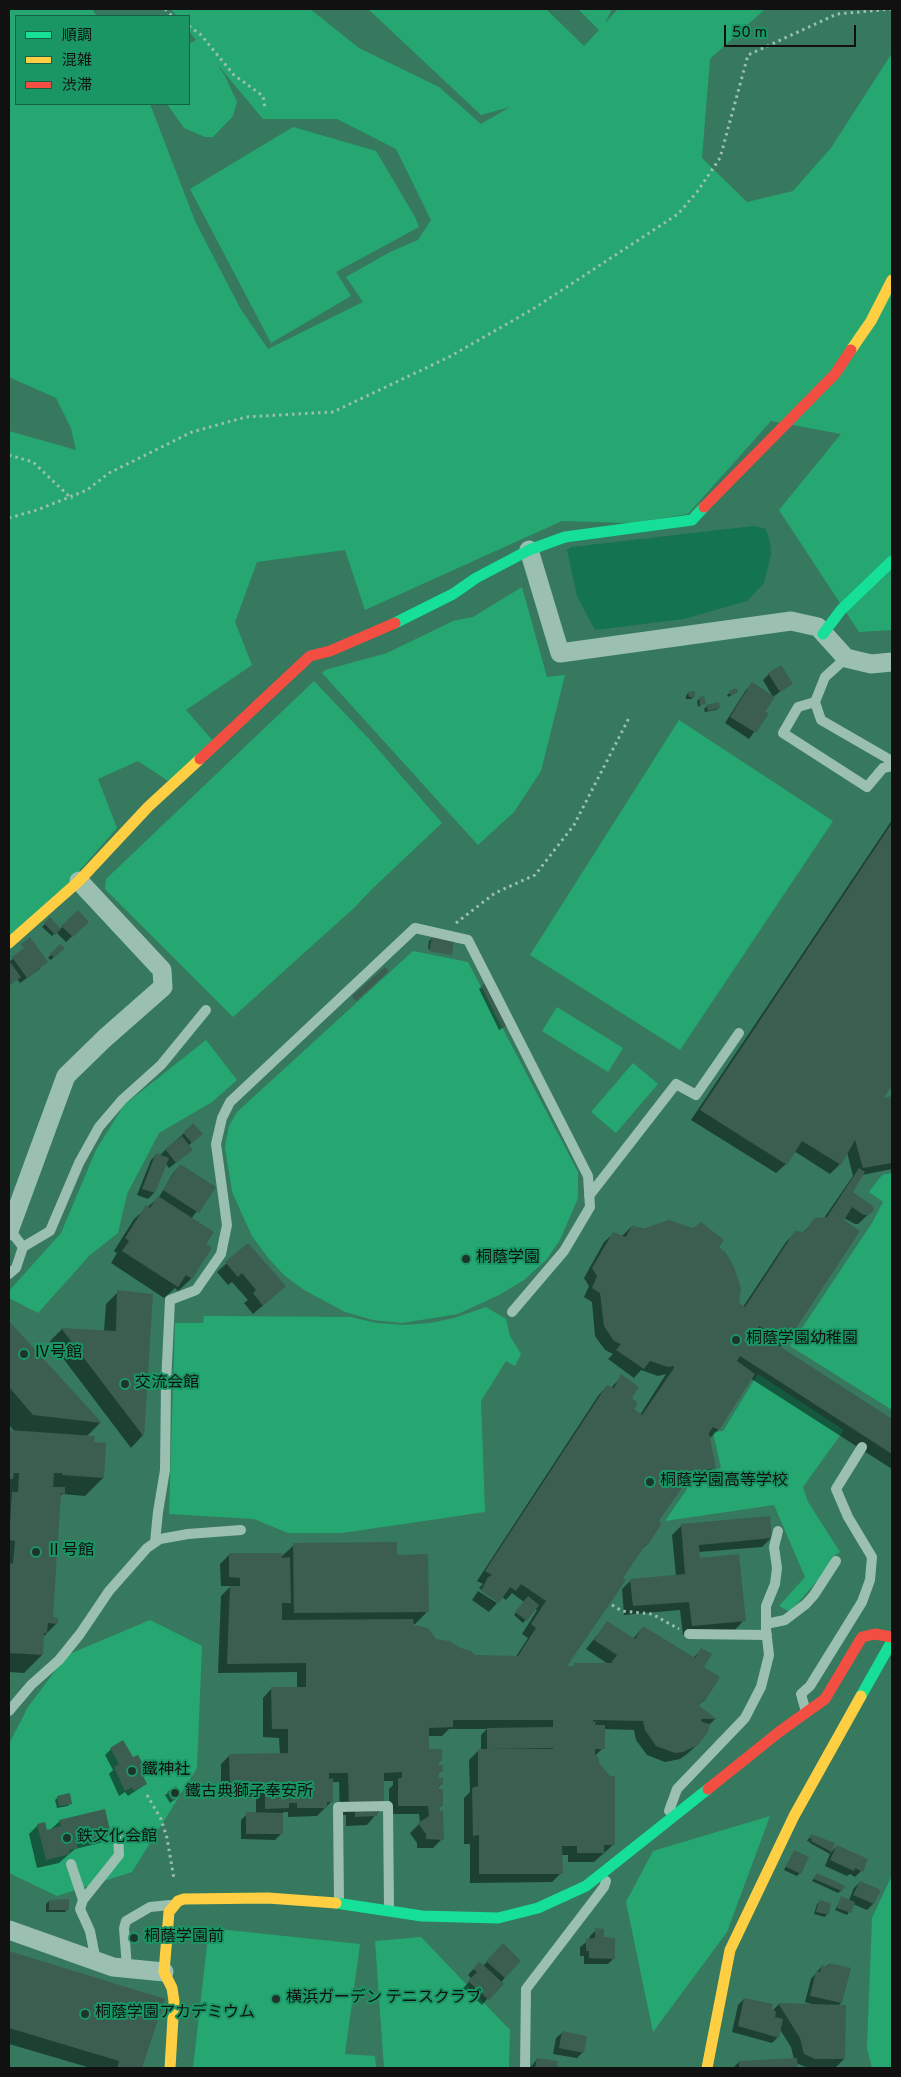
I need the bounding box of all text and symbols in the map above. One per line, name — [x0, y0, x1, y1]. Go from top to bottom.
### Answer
legend — [15, 15, 190, 105]
scale bar — [726, 15, 858, 47]
text: 50 m — [732, 24, 767, 43]
text: 順調 — [62, 27, 92, 46]
text: 混雑 — [62, 52, 92, 71]
text: 渋滞 — [62, 77, 92, 96]
place label: 桐蔭学園 — [476, 1249, 540, 1269]
marker: 桐蔭学園 — [460, 1253, 472, 1265]
place label: 桐蔭学園幼稚園 — [746, 1330, 858, 1350]
marker: 桐蔭学園幼稚園 — [730, 1334, 742, 1346]
place label: Ⅳ号館 — [34, 1344, 82, 1364]
marker: Ⅳ号館 — [18, 1348, 30, 1360]
place label: 交流会館 — [135, 1374, 199, 1394]
marker: 交流会館 — [119, 1378, 131, 1390]
place label: 桐蔭学園高等学校 — [660, 1472, 788, 1492]
marker: 桐蔭学園高等学校 — [644, 1476, 656, 1488]
place label: Ⅱ号館 — [46, 1542, 94, 1562]
marker: Ⅱ号館 — [30, 1546, 42, 1558]
place label: 鐵神社 — [142, 1761, 190, 1781]
marker: 鐵神社 — [126, 1765, 138, 1777]
place label: 鐵古典獅子奉安所 — [185, 1783, 313, 1803]
marker: 鐵古典獅子奉安所 — [169, 1787, 181, 1799]
place label: 鉄文化会館 — [77, 1828, 157, 1848]
marker: 鉄文化会館 — [61, 1832, 73, 1844]
place label: 桐蔭学園前 — [144, 1928, 224, 1948]
marker: 桐蔭学園前 — [128, 1932, 140, 1944]
place label: 横浜ガーデン テニスクラブ — [286, 1989, 482, 2009]
marker: 横浜ガーデン テニスクラブ — [270, 1993, 282, 2005]
place label: 桐蔭学園アカデミウム — [95, 2004, 255, 2024]
marker: 桐蔭学園アカデミウム — [79, 2008, 91, 2020]

